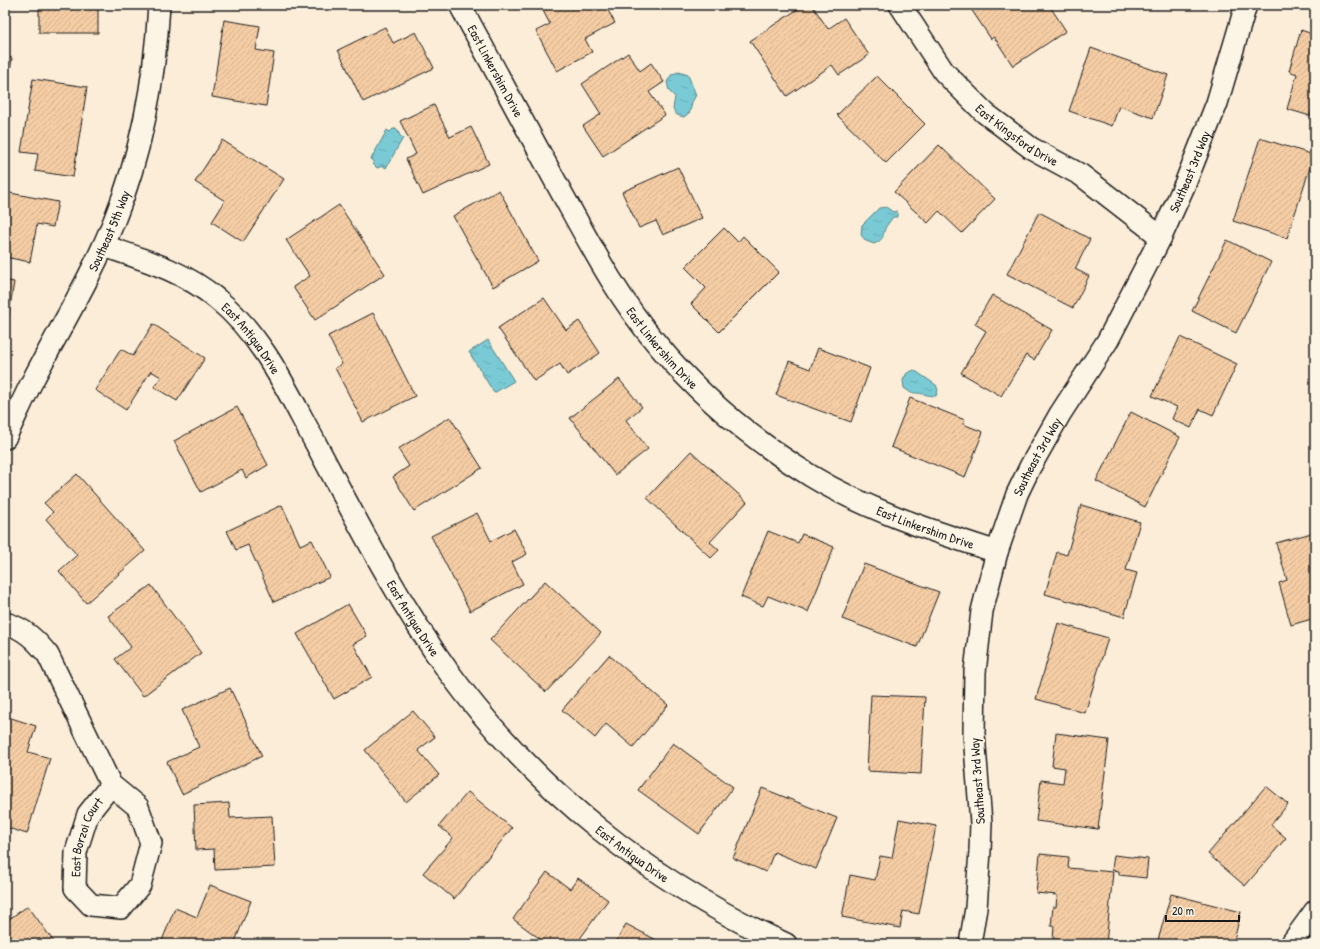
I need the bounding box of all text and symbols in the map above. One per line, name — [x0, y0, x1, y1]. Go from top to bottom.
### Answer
street label: East Linkershim Drive — [463, 22, 528, 120]
street label: East Kingsford Drive — [972, 100, 1061, 170]
street label: Southeast 3rd Way — [1164, 127, 1214, 215]
street label: Southeast 5th Way — [84, 187, 134, 274]
street label: East Antigua Drive — [218, 298, 285, 377]
street label: East Linkershim Drive — [622, 303, 702, 393]
street label: Southeast 3rd Way — [1008, 414, 1066, 499]
street label: East Linkershim Drive — [874, 501, 976, 553]
street label: East Antigua Drive — [383, 577, 444, 660]
street label: Southeast 3rd Way — [965, 737, 989, 825]
street label: East Borzoi Court — [66, 793, 107, 877]
street label: East Antigua Drive — [592, 821, 673, 886]
scale bar — [1166, 897, 1239, 923]
text: 20 m — [1172, 902, 1194, 919]

